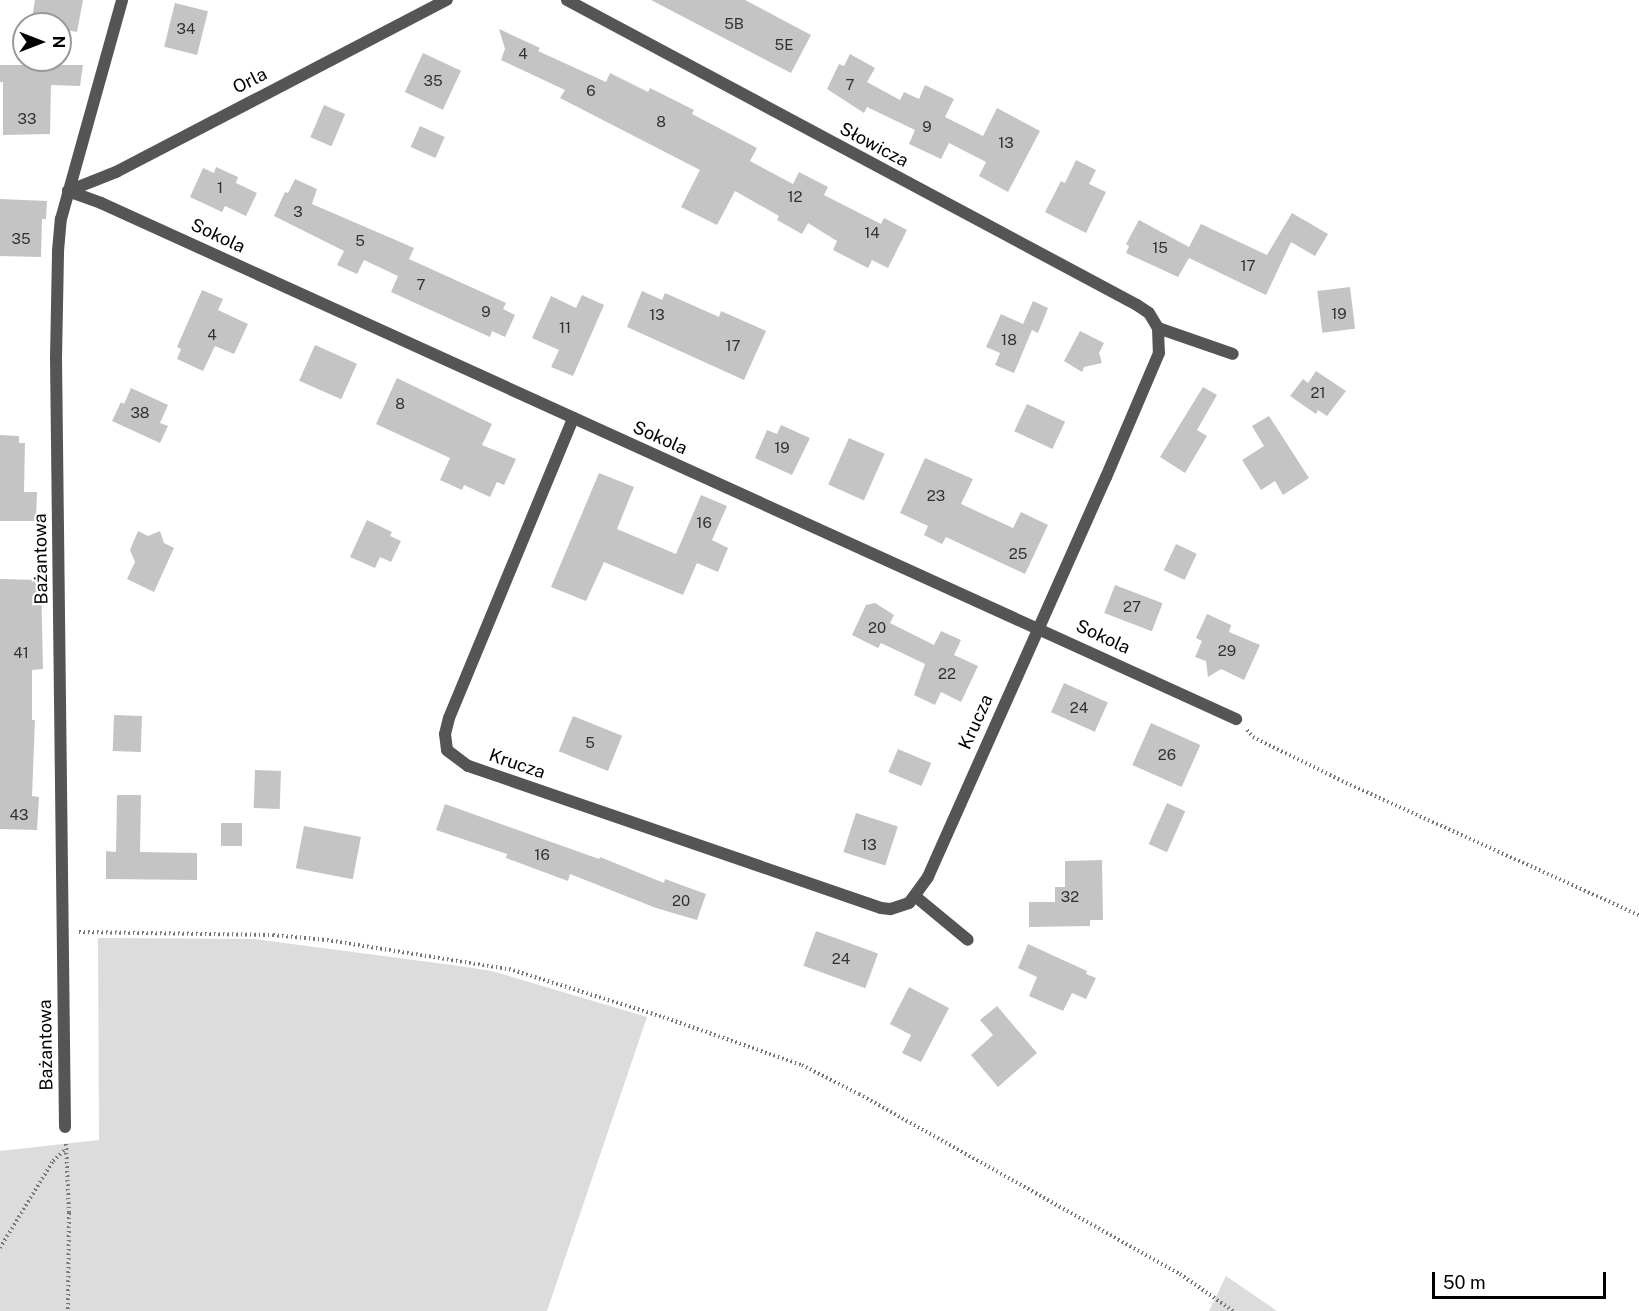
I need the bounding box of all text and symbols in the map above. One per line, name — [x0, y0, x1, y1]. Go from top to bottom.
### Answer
north arrow — [12, 12, 72, 72]
house number: 5B — [724, 15, 744, 33]
house number: 34 — [177, 20, 195, 38]
text: N — [49, 36, 68, 48]
house number: 5E — [775, 36, 793, 54]
house number: 4 — [518, 45, 528, 63]
street label: Orla — [229, 63, 271, 99]
house number: 35 — [423, 72, 443, 90]
house number: 7 — [845, 76, 855, 94]
house number: 6 — [586, 82, 596, 100]
house number: 33 — [18, 110, 36, 128]
house number: 8 — [656, 113, 666, 131]
street label: Słowicza — [836, 118, 912, 172]
house number: 9 — [922, 118, 932, 136]
house number: 13 — [998, 134, 1014, 152]
house number: 1 — [217, 179, 223, 197]
house number: 12 — [787, 188, 803, 206]
house number: 3 — [293, 203, 303, 221]
street label: Sokola — [187, 214, 249, 258]
house number: 14 — [864, 224, 880, 242]
house number: 35 — [11, 230, 31, 248]
house number: 5 — [355, 232, 365, 250]
house number: 15 — [1152, 239, 1168, 257]
house number: 17 — [1240, 257, 1256, 275]
house number: 7 — [416, 276, 426, 294]
house number: 9 — [481, 303, 491, 321]
house number: 19 — [1331, 305, 1347, 323]
house number: 13 — [649, 306, 665, 324]
house number: 11 — [559, 319, 571, 337]
house number: 4 — [207, 326, 217, 344]
house number: 18 — [1001, 331, 1017, 349]
house number: 17 — [725, 337, 741, 355]
house number: 21 — [1310, 384, 1326, 402]
house number: 8 — [395, 395, 405, 413]
house number: 38 — [130, 404, 150, 422]
street label: Sokola — [629, 416, 691, 460]
house number: 19 — [774, 439, 790, 457]
house number: 23 — [927, 487, 945, 505]
street label: Bażantowa — [29, 513, 53, 605]
house number: 16 — [696, 514, 712, 532]
house number: 25 — [1009, 545, 1027, 563]
house number: 27 — [1123, 598, 1141, 616]
street label: Sokola — [1072, 615, 1134, 659]
house number: 20 — [868, 619, 886, 637]
house number: 29 — [1218, 642, 1236, 660]
house number: 41 — [13, 644, 29, 662]
house number: 22 — [938, 665, 956, 683]
street label: Krucza — [954, 691, 998, 753]
house number: 24 — [1070, 699, 1088, 717]
house number: 5 — [585, 734, 595, 752]
street label: Krucza — [486, 744, 548, 784]
house number: 26 — [1158, 746, 1176, 764]
house number: 43 — [10, 806, 28, 824]
house number: 13 — [861, 836, 877, 854]
house number: 16 — [534, 846, 550, 864]
house number: 32 — [1061, 888, 1079, 906]
house number: 20 — [672, 892, 690, 910]
house number: 24 — [832, 950, 850, 968]
street label: Bażantowa — [34, 999, 58, 1091]
scale bar — [1435, 1260, 1609, 1298]
text: 50 m — [1443, 1272, 1486, 1293]

